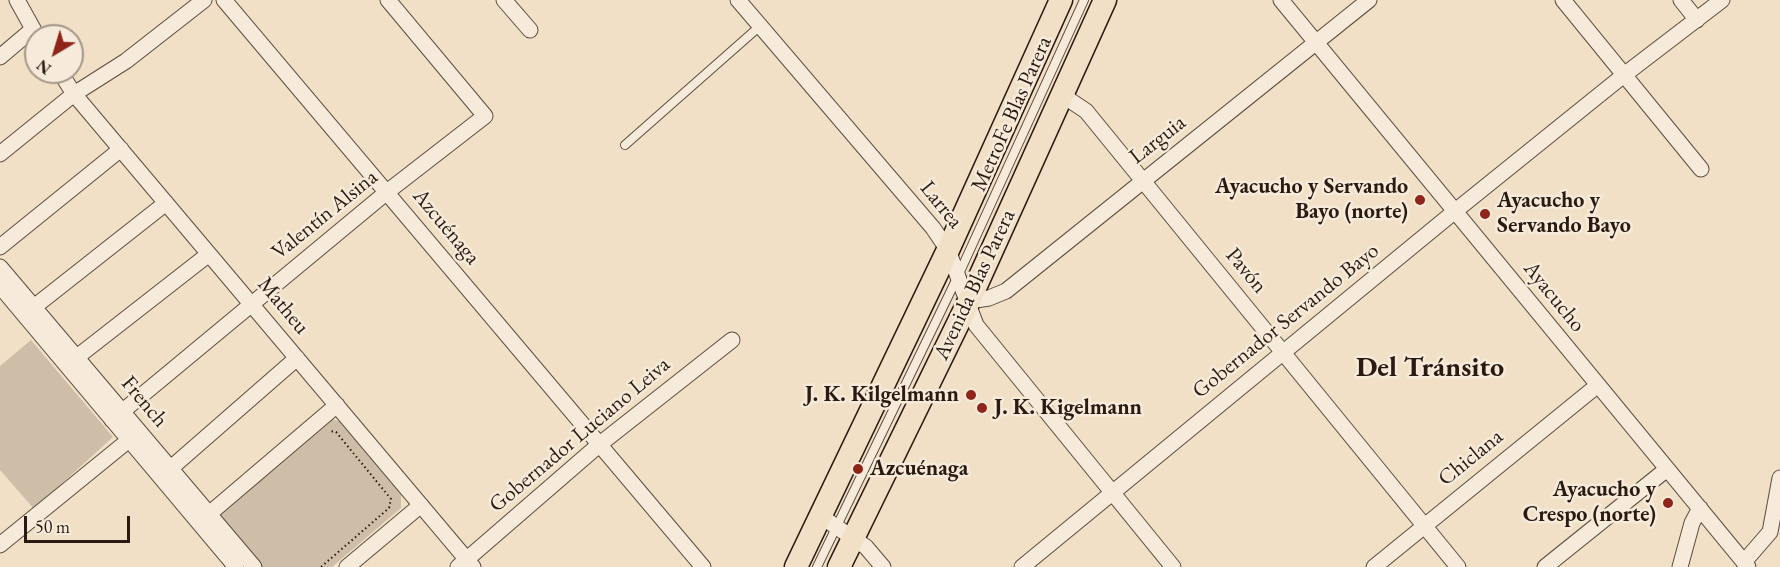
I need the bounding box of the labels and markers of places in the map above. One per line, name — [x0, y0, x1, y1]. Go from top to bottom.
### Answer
place label: Ayacucho y Servando Bayo (norte) — [1215, 174, 1408, 226]
place label: Ayacucho y Servando Bayo — [1497, 188, 1631, 240]
marker: Ayacucho y Servando Bayo (norte) — [1413, 193, 1427, 207]
marker: Ayacucho y Servando Bayo — [1478, 207, 1492, 221]
place label: J. K. Kilgelmann — [805, 382, 959, 408]
marker: J. K. Kilgelmann — [964, 388, 978, 402]
place label: J. K. Kigelmann — [994, 395, 1142, 421]
marker: J. K. Kigelmann — [975, 401, 989, 415]
place label: Azcuénaga — [870, 456, 968, 482]
marker: Azcuénaga — [851, 462, 865, 476]
place label: Ayacucho y Crespo (norte) — [1523, 477, 1656, 528]
marker: Ayacucho y Crespo (norte) — [1661, 496, 1675, 510]

